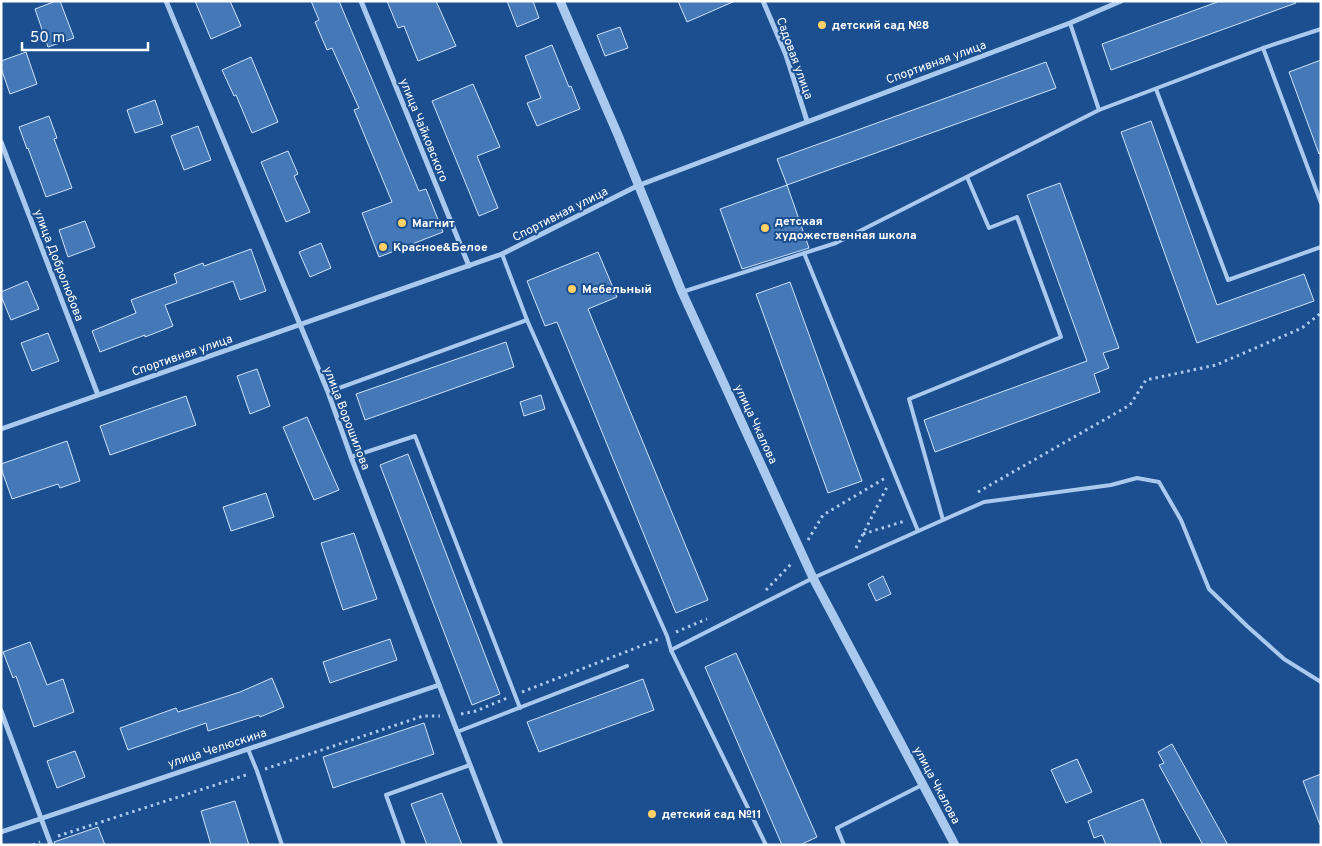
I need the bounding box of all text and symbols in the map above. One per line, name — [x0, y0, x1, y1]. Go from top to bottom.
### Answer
street label: Садовая улица — [772, 15, 816, 102]
place label: детский сад №8 — [832, 18, 929, 34]
marker: детский сад №8 — [816, 19, 828, 31]
scale bar — [22, 20, 149, 52]
text: 50 m — [30, 29, 65, 48]
street label: Спортивная улица — [884, 37, 989, 88]
street label: улица Чайковского — [395, 76, 451, 185]
street label: Спортивная улица — [510, 184, 611, 246]
street label: улица Добролюбова — [29, 207, 87, 324]
place label: детская художественная школа — [775, 214, 917, 244]
place label: Магнит — [412, 216, 455, 232]
marker: Магнит — [396, 217, 408, 229]
marker: детская художественная школа — [759, 222, 771, 234]
place label: Красное&Белое — [393, 240, 488, 256]
marker: Красное&Белое — [377, 241, 389, 253]
place label: Мебельный — [582, 282, 652, 298]
marker: Мебельный — [566, 283, 578, 295]
street label: Спортивная улица — [130, 331, 235, 381]
street label: улица Ворошилова — [319, 364, 373, 473]
street label: улица Чкалова — [730, 382, 781, 467]
street label: улица Челюскина — [166, 725, 269, 772]
street label: улица Чкалова — [909, 744, 963, 827]
place label: детский сад №11 — [662, 807, 761, 823]
marker: детский сад №11 — [646, 808, 658, 820]

